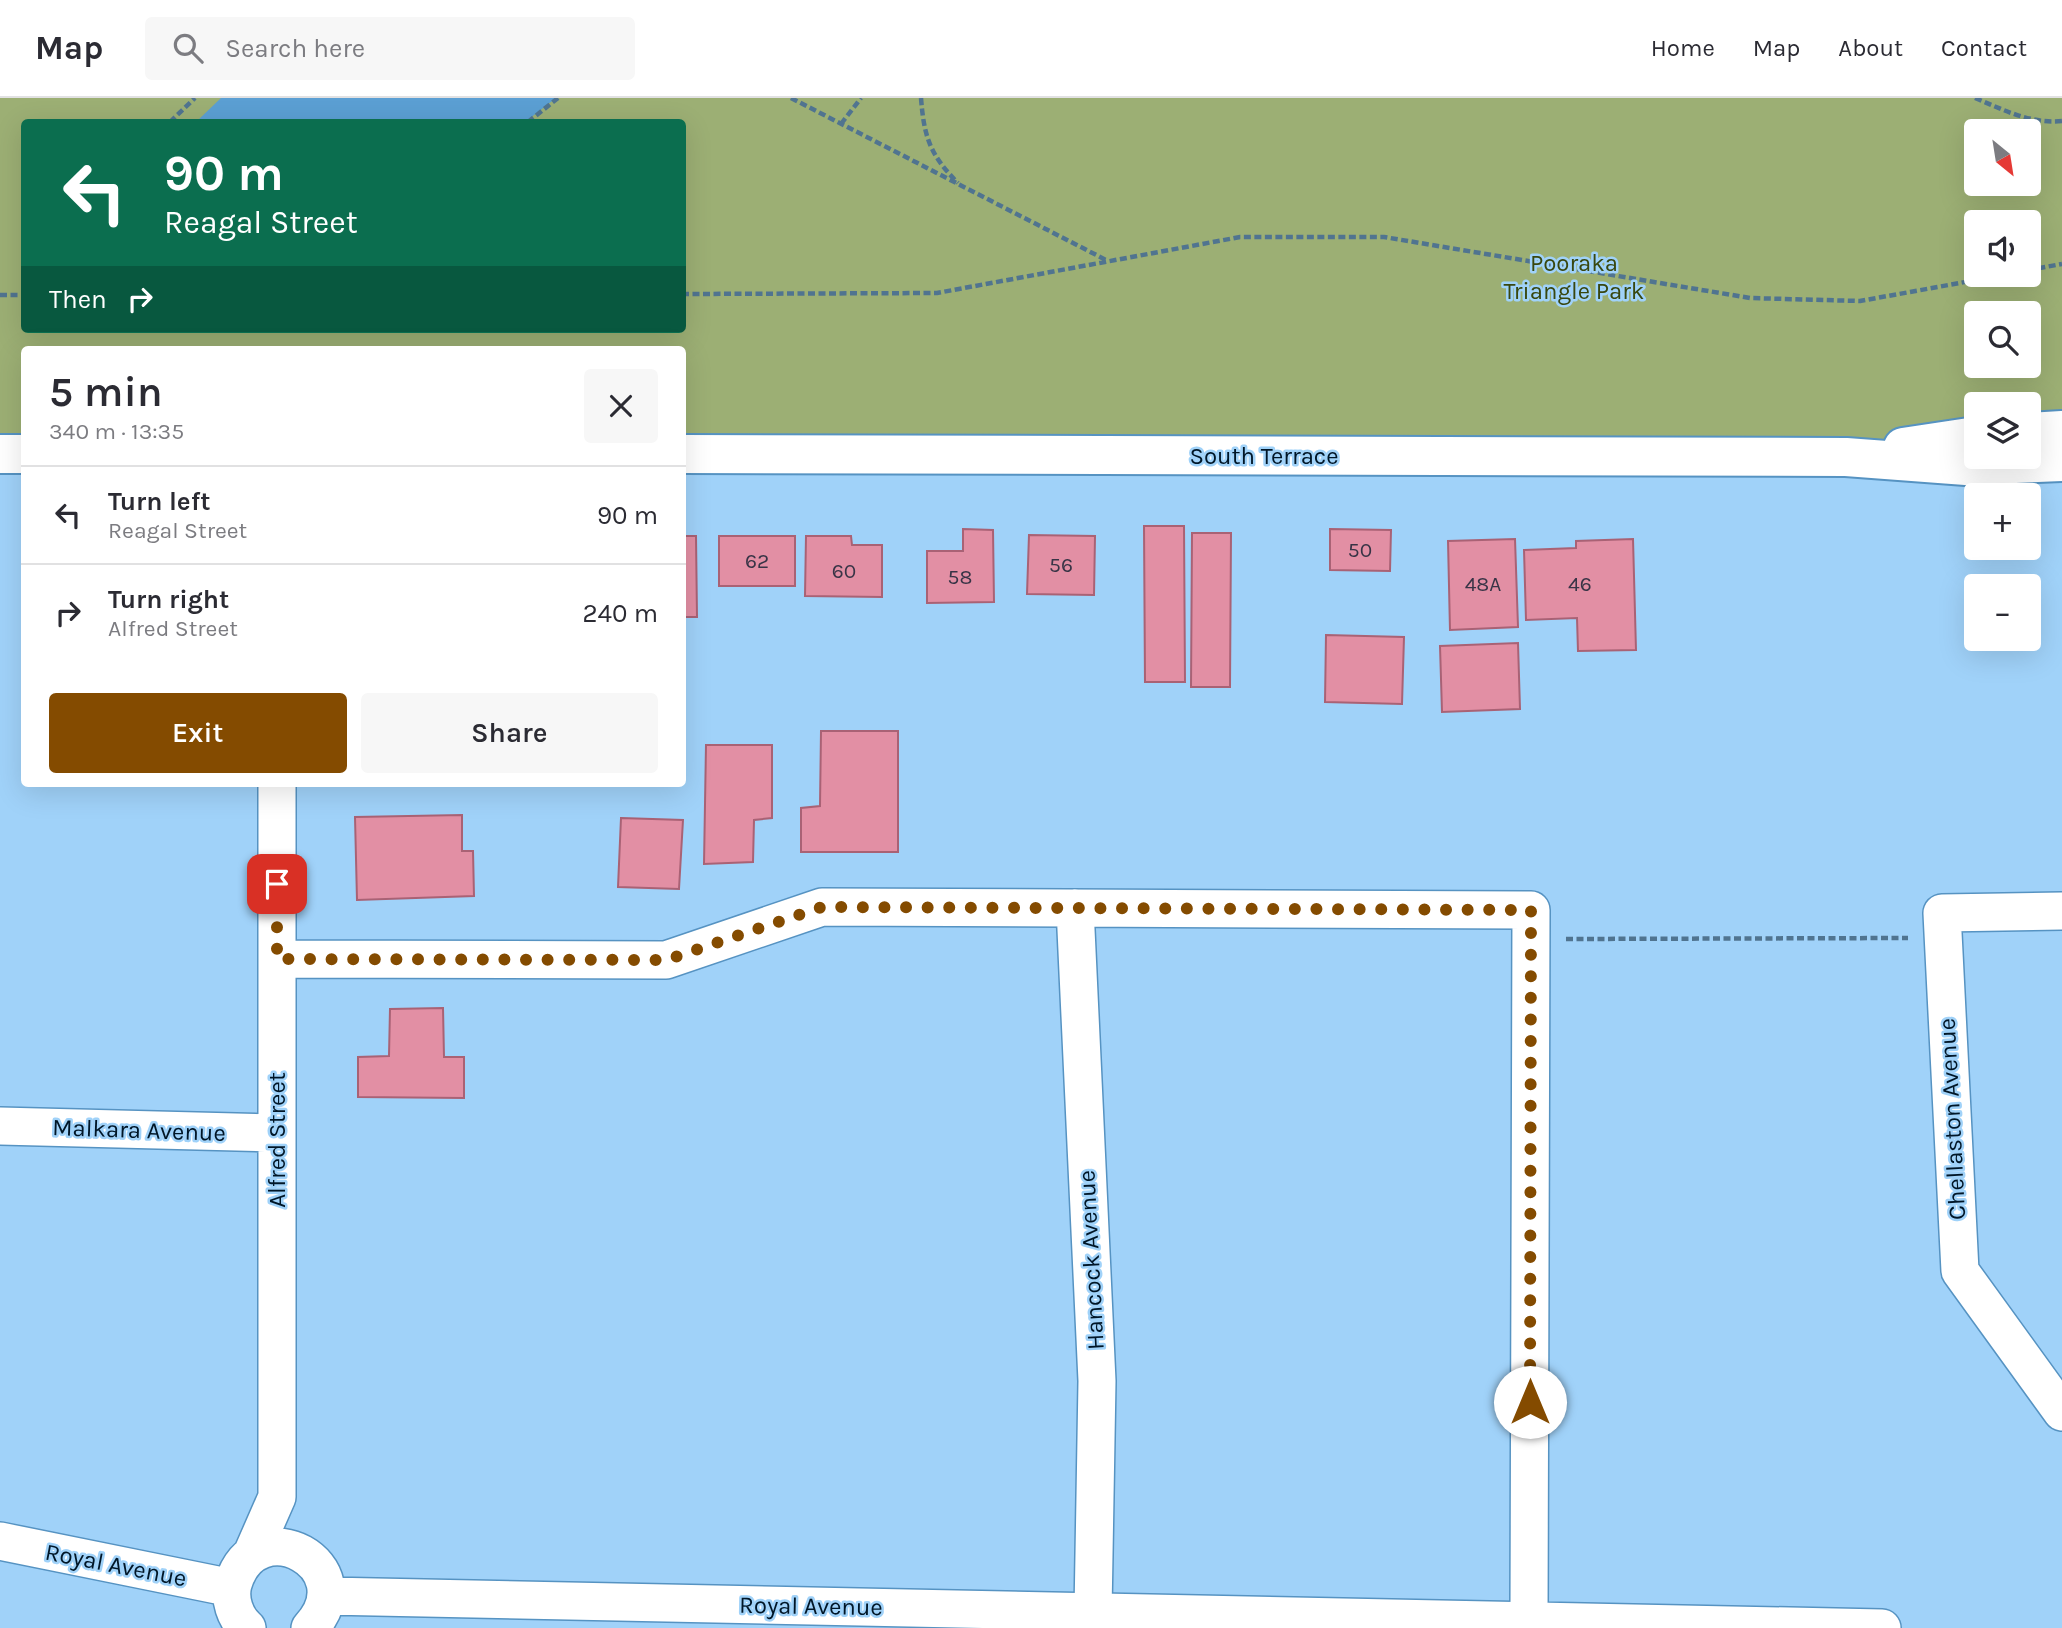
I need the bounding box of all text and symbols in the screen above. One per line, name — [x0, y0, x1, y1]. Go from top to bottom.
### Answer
search box — [145, 17, 635, 80]
text: Map — [35, 29, 103, 67]
icon: search — [169, 29, 207, 67]
text: Search here — [225, 33, 365, 64]
text: Home — [1651, 34, 1715, 62]
text: Map — [1753, 34, 1800, 62]
text: About — [1838, 34, 1903, 62]
text: Contact — [1941, 34, 2027, 62]
north arrow — [1964, 119, 2040, 196]
map controls — [1964, 119, 2041, 651]
text: 90 m — [164, 145, 284, 202]
icon: left — [49, 147, 140, 238]
text: Reagal Street — [164, 204, 358, 241]
button: sound — [1964, 210, 2041, 287]
park label: Pooraka Triangle Park — [1504, 249, 1644, 305]
icon: right — [121, 280, 159, 318]
text: Then — [49, 284, 107, 315]
button: search — [1964, 301, 2041, 378]
text: 5 min — [49, 367, 163, 417]
button: close — [584, 369, 658, 443]
button: layers — [1964, 392, 2041, 469]
text: 340 m · 13:35 — [49, 418, 184, 445]
street label: South Terrace — [1189, 442, 1339, 470]
button: + — [1964, 483, 2041, 560]
text: Turn left — [108, 486, 210, 517]
icon: left — [49, 496, 87, 534]
text: 90 m — [597, 500, 658, 531]
text: Reagal Street — [108, 517, 247, 544]
house number: 50 — [1348, 538, 1372, 562]
house number: 62 — [745, 549, 769, 573]
house number: 56 — [1049, 553, 1073, 577]
house number: 60 — [832, 559, 856, 583]
house number: 58 — [948, 565, 972, 589]
house number: 48A — [1465, 572, 1501, 596]
house number: 46 — [1568, 572, 1592, 596]
button: − — [1964, 574, 2041, 651]
text: Turn right — [108, 584, 229, 615]
icon: right — [49, 594, 87, 632]
text: 240 m — [582, 598, 658, 629]
text: Alfred Street — [108, 615, 238, 642]
button: Exit — [49, 693, 347, 773]
button: Share — [361, 693, 658, 773]
pin — [247, 854, 307, 914]
icon: arrive — [258, 865, 296, 903]
street label: Chellaston Avenue — [1933, 1017, 1971, 1221]
street label: Alfred Street — [263, 1072, 291, 1208]
street label: Malkara Avenue — [52, 1113, 226, 1147]
street label: Hancock Avenue — [1072, 1169, 1110, 1351]
position arrow — [1493, 1365, 1567, 1439]
street label: Royal Avenue — [43, 1538, 189, 1592]
street label: Royal Avenue — [739, 1591, 883, 1621]

